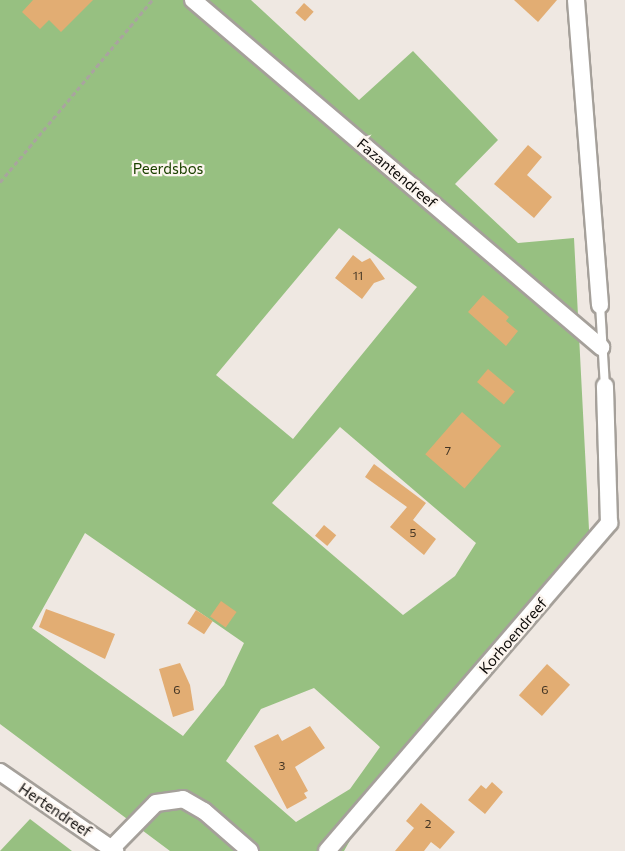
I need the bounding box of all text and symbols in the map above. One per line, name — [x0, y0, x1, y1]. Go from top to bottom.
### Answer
street label: Fazantendreef — [353, 134, 441, 212]
park label: Peerdsbos — [133, 160, 203, 178]
house number: 11 — [353, 269, 363, 283]
house number: 7 — [445, 444, 451, 458]
house number: 5 — [410, 526, 416, 540]
street label: Korhoendreef — [475, 594, 551, 678]
house number: 6 — [173, 683, 181, 697]
house number: 6 — [541, 683, 549, 697]
house number: 3 — [279, 759, 285, 773]
street label: Hertendreef — [15, 779, 95, 841]
house number: 2 — [425, 817, 431, 831]

